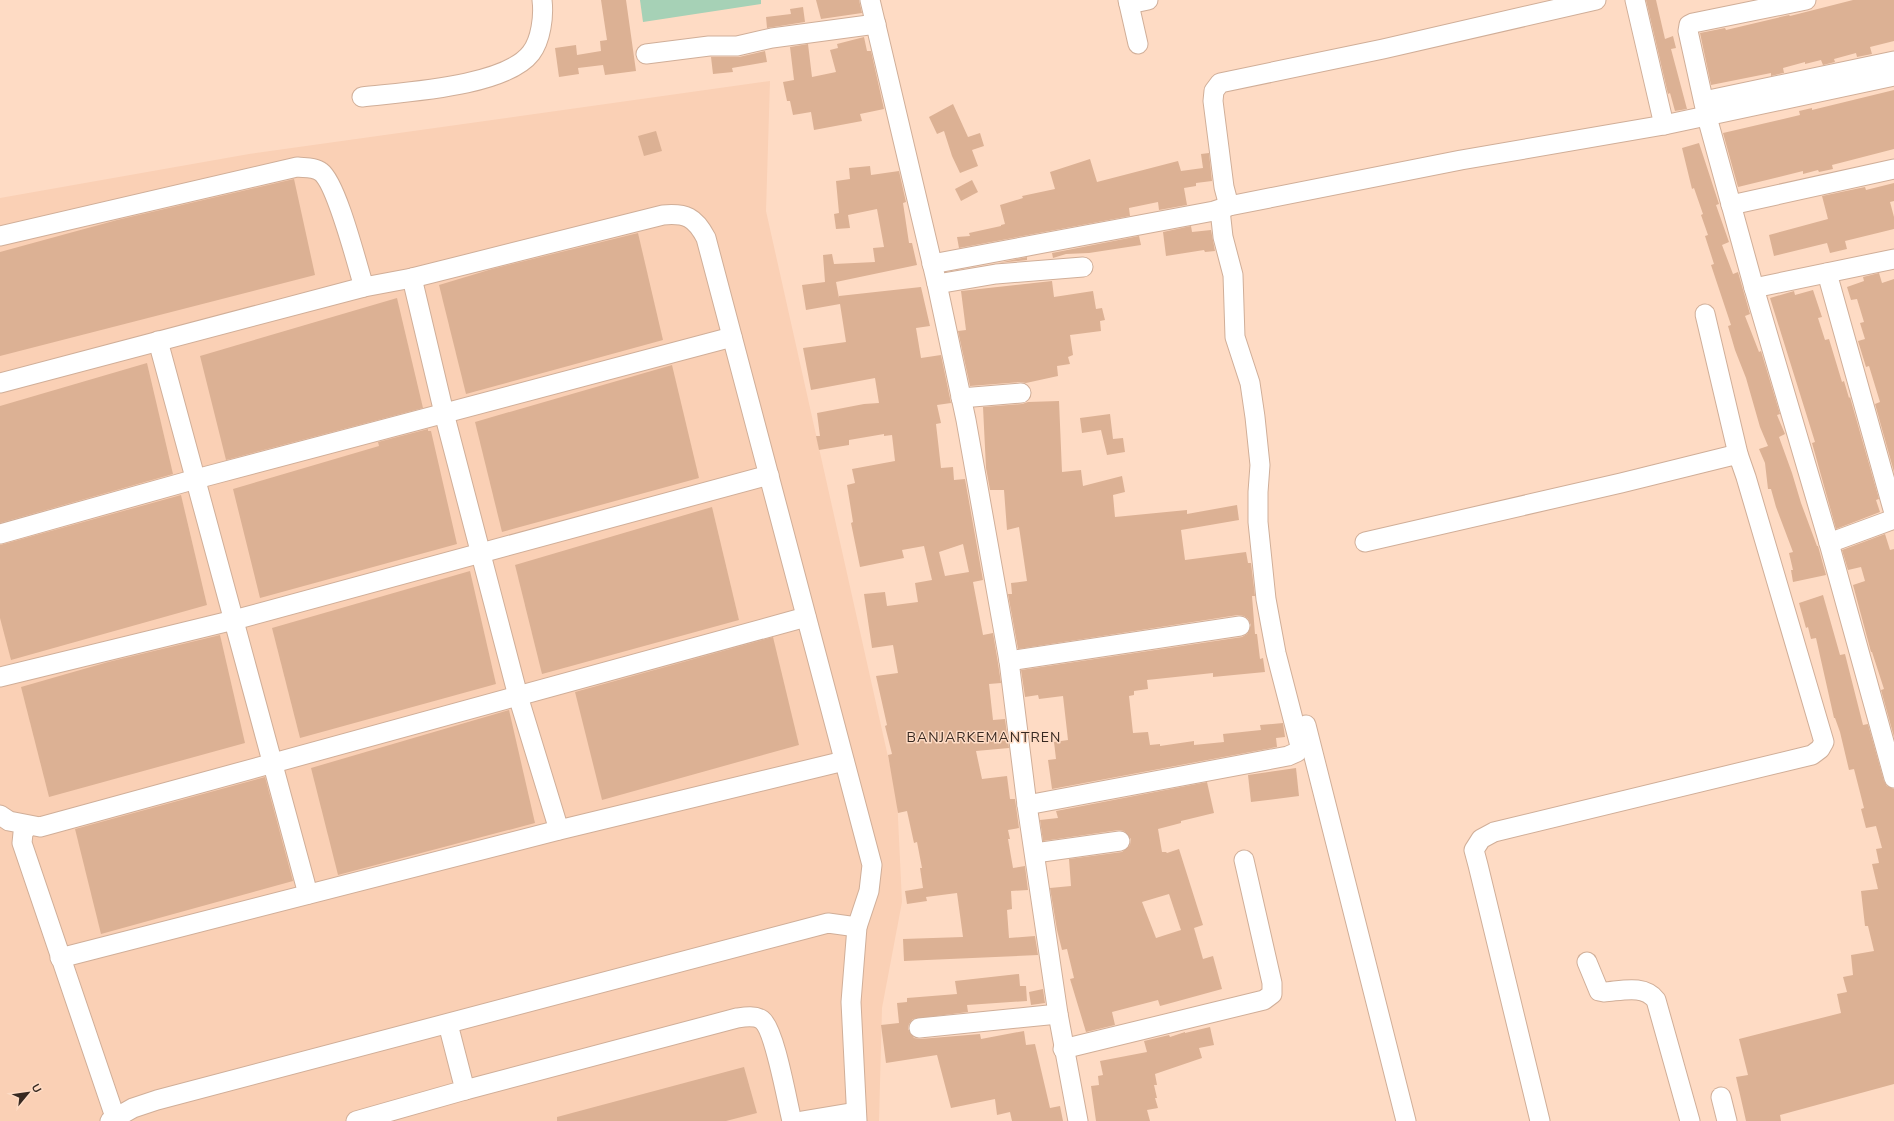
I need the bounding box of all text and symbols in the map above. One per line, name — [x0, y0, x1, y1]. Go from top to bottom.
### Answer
district label: BANJARKEMANTREN — [907, 728, 1061, 747]
north arrow — [8, 1073, 48, 1113]
text: U — [28, 1081, 45, 1096]

